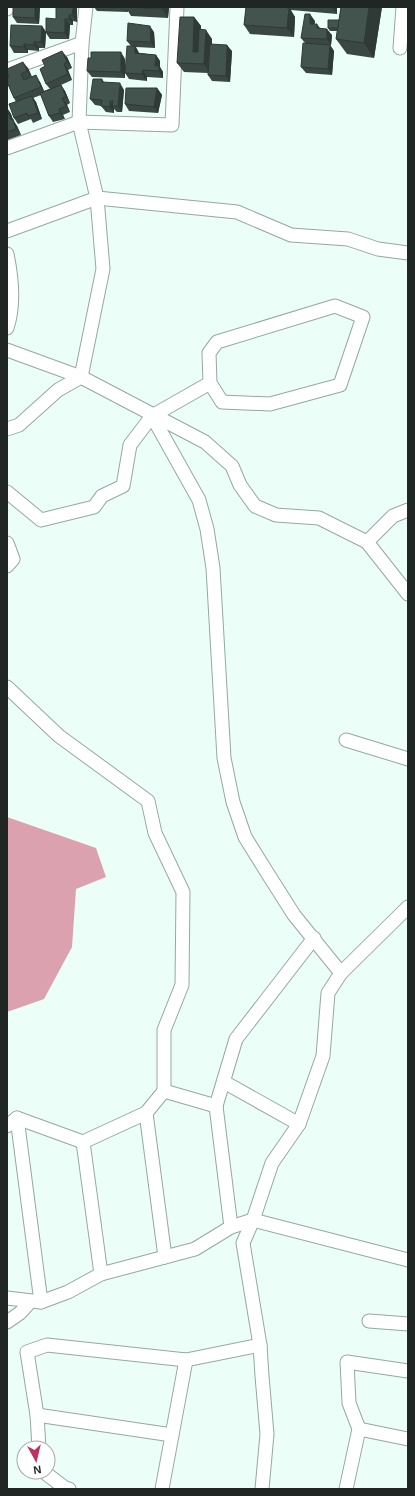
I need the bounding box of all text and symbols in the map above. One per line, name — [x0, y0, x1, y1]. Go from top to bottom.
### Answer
north arrow — [16, 1440, 56, 1480]
text: N — [33, 1463, 42, 1476]

